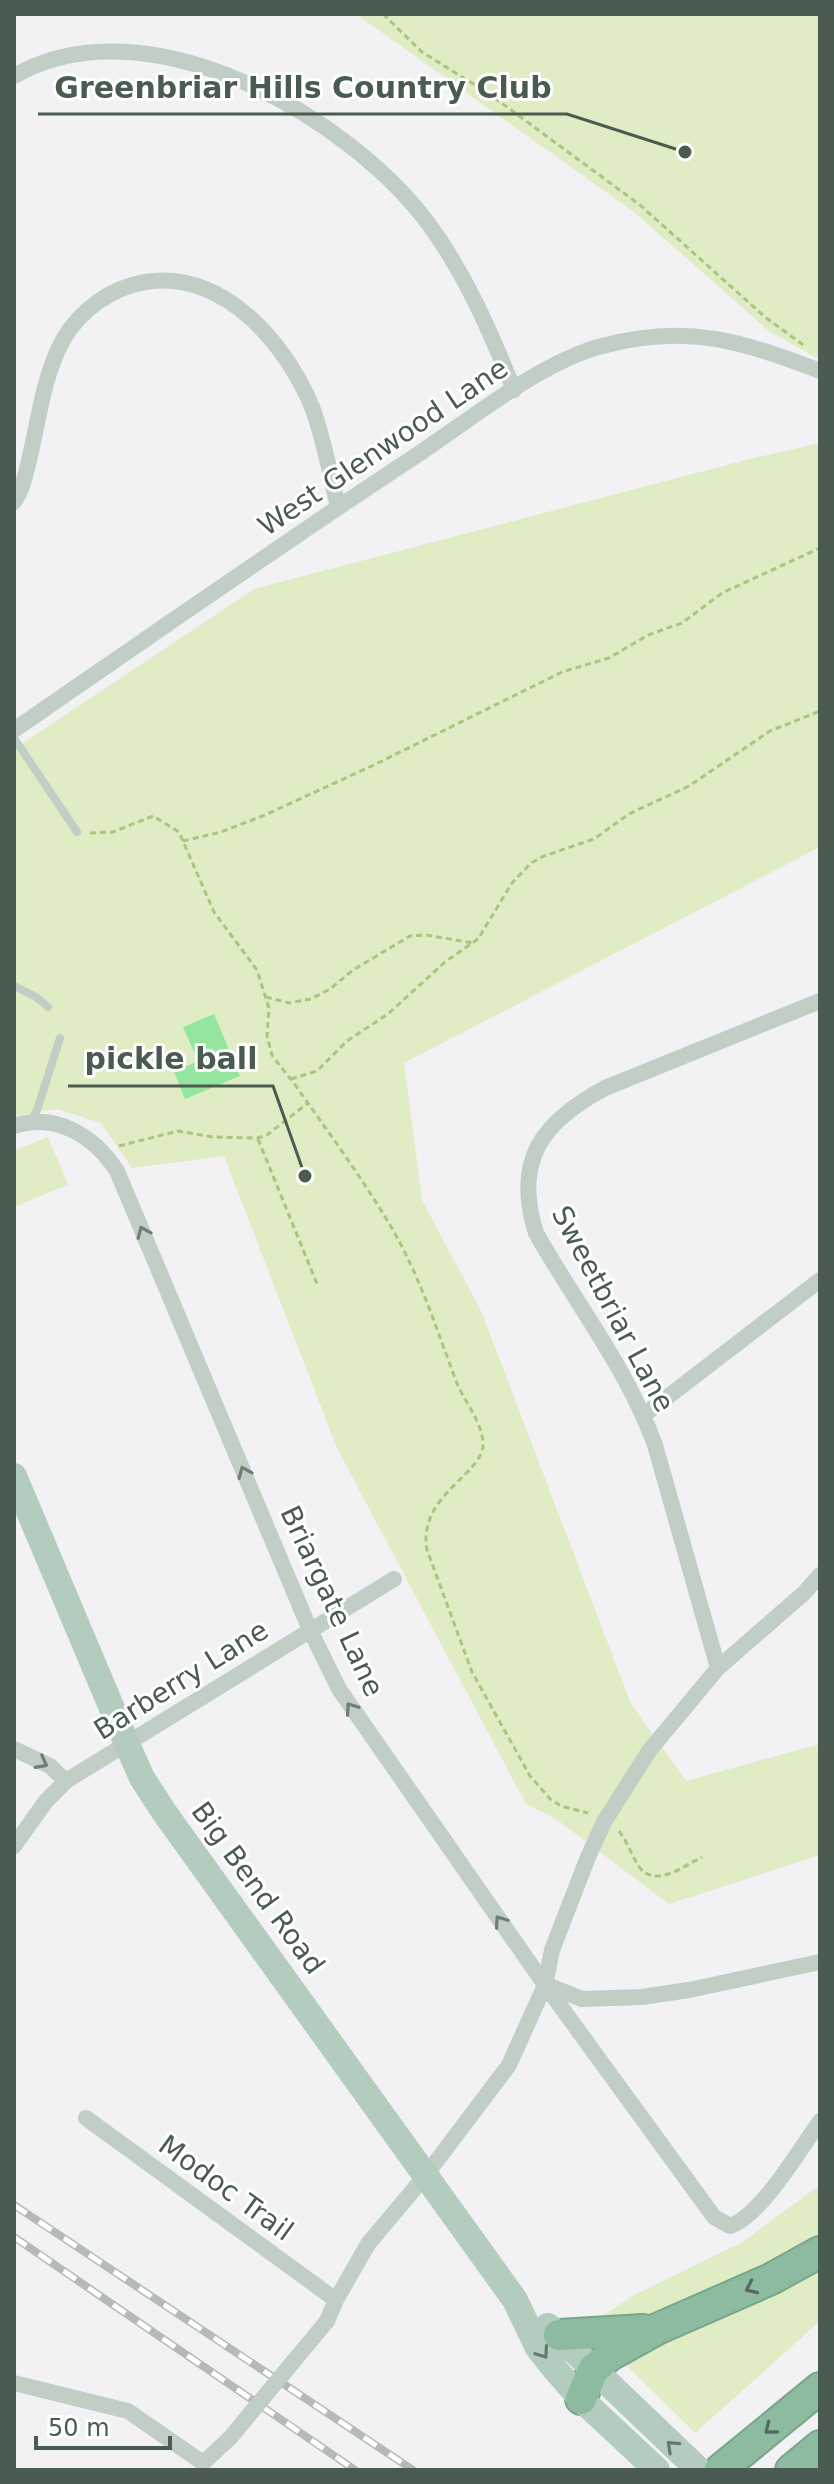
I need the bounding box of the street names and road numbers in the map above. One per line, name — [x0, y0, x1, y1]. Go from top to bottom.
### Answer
street label: West Glenwood Lane — [252, 351, 514, 543]
street label: Sweetbriar Lane — [545, 1200, 681, 1418]
street label: Briargate Lane — [273, 1500, 391, 1702]
street label: Barberry Lane — [88, 1613, 274, 1747]
street label: Big Bend Road — [184, 1795, 332, 1981]
street label: Modoc Trail — [153, 2128, 299, 2248]

